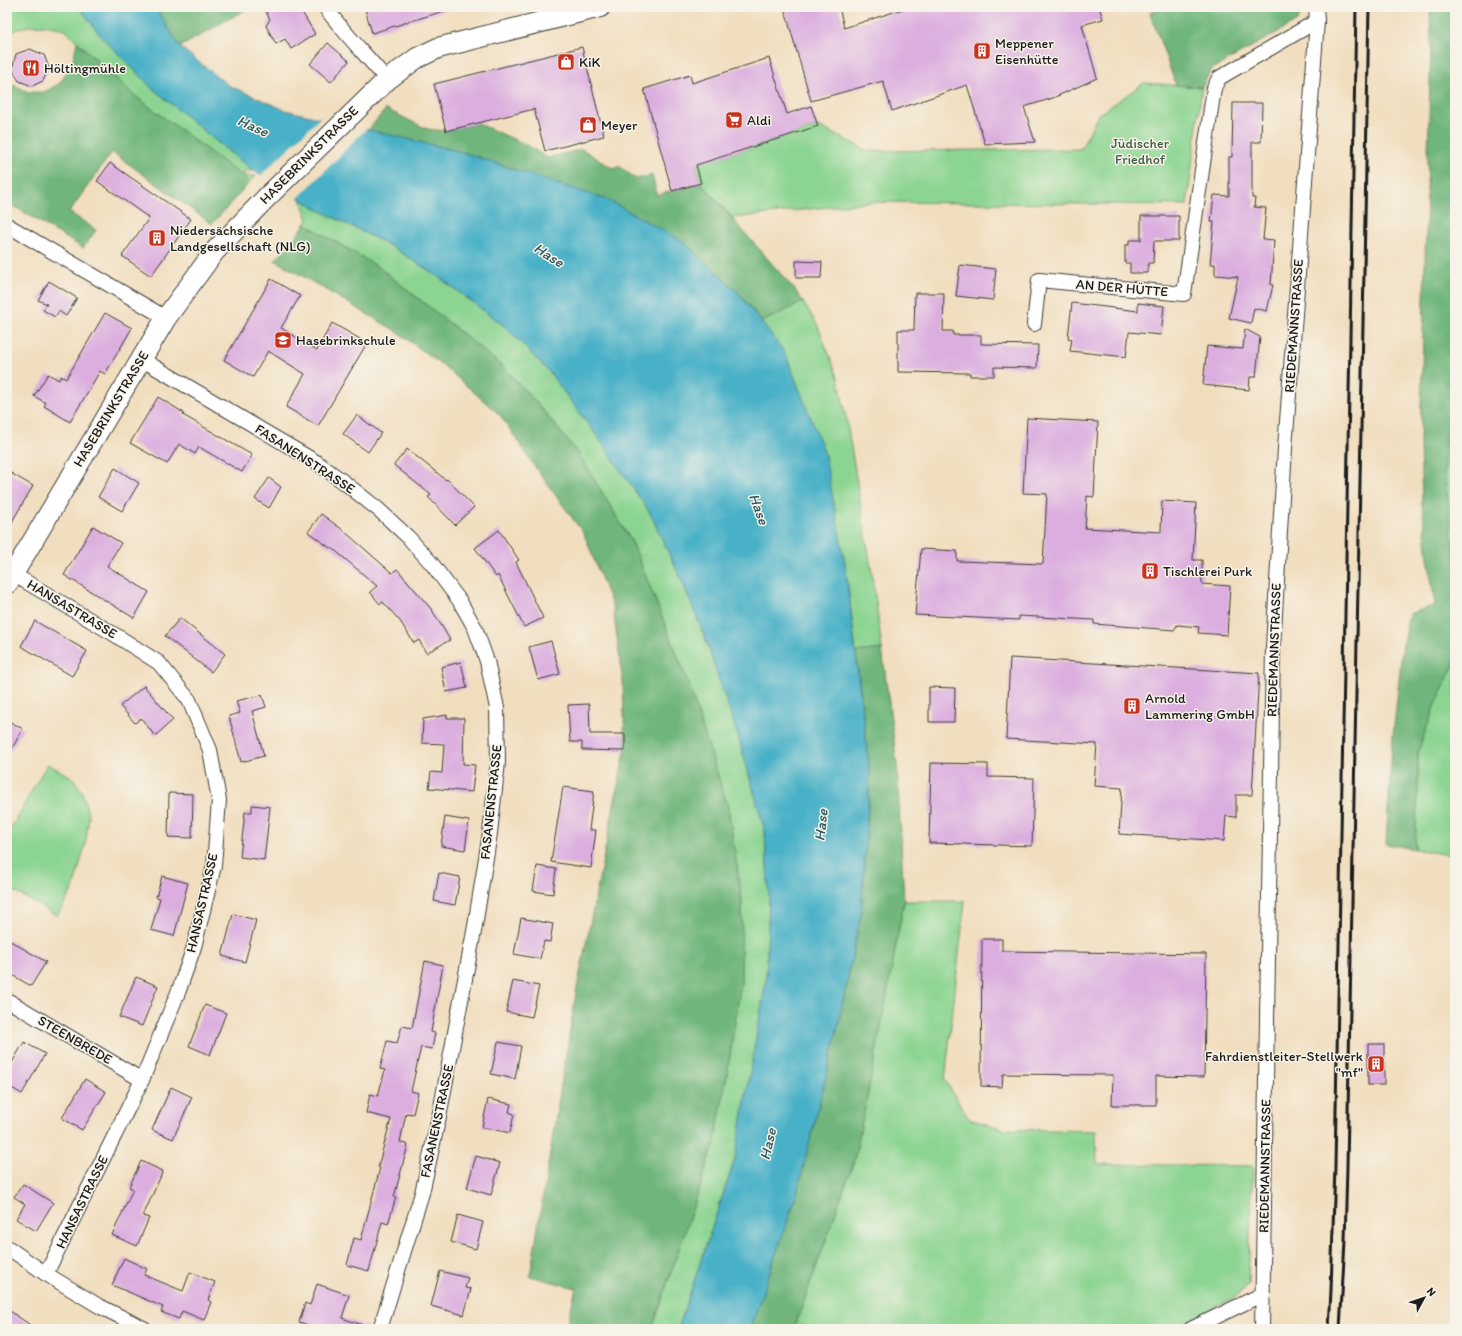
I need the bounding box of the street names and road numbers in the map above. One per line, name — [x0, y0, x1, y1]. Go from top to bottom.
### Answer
street label: HASEBRINKSTRASSE — [256, 102, 362, 208]
street label: RIEDEMANNSTRASSE — [1281, 258, 1307, 393]
street label: AN DER HÜTTE — [1075, 276, 1169, 301]
street label: HASEBRINKSTRASSE — [70, 348, 152, 470]
street label: FASANENSTRASSE — [252, 420, 358, 498]
street label: HANSASTRASSE — [24, 576, 120, 643]
street label: RIEDEMANNSTRASSE — [1263, 583, 1285, 717]
street label: FASANENSTRASSE — [476, 743, 506, 861]
street label: HANSASTRASSE — [182, 851, 222, 954]
street label: STEENBREDE — [35, 1012, 116, 1068]
street label: FASANENSTRASSE — [417, 1062, 457, 1179]
street label: RIEDEMANNSTRASSE — [1255, 1099, 1275, 1233]
street label: HANSASTRASSE — [52, 1152, 112, 1251]

